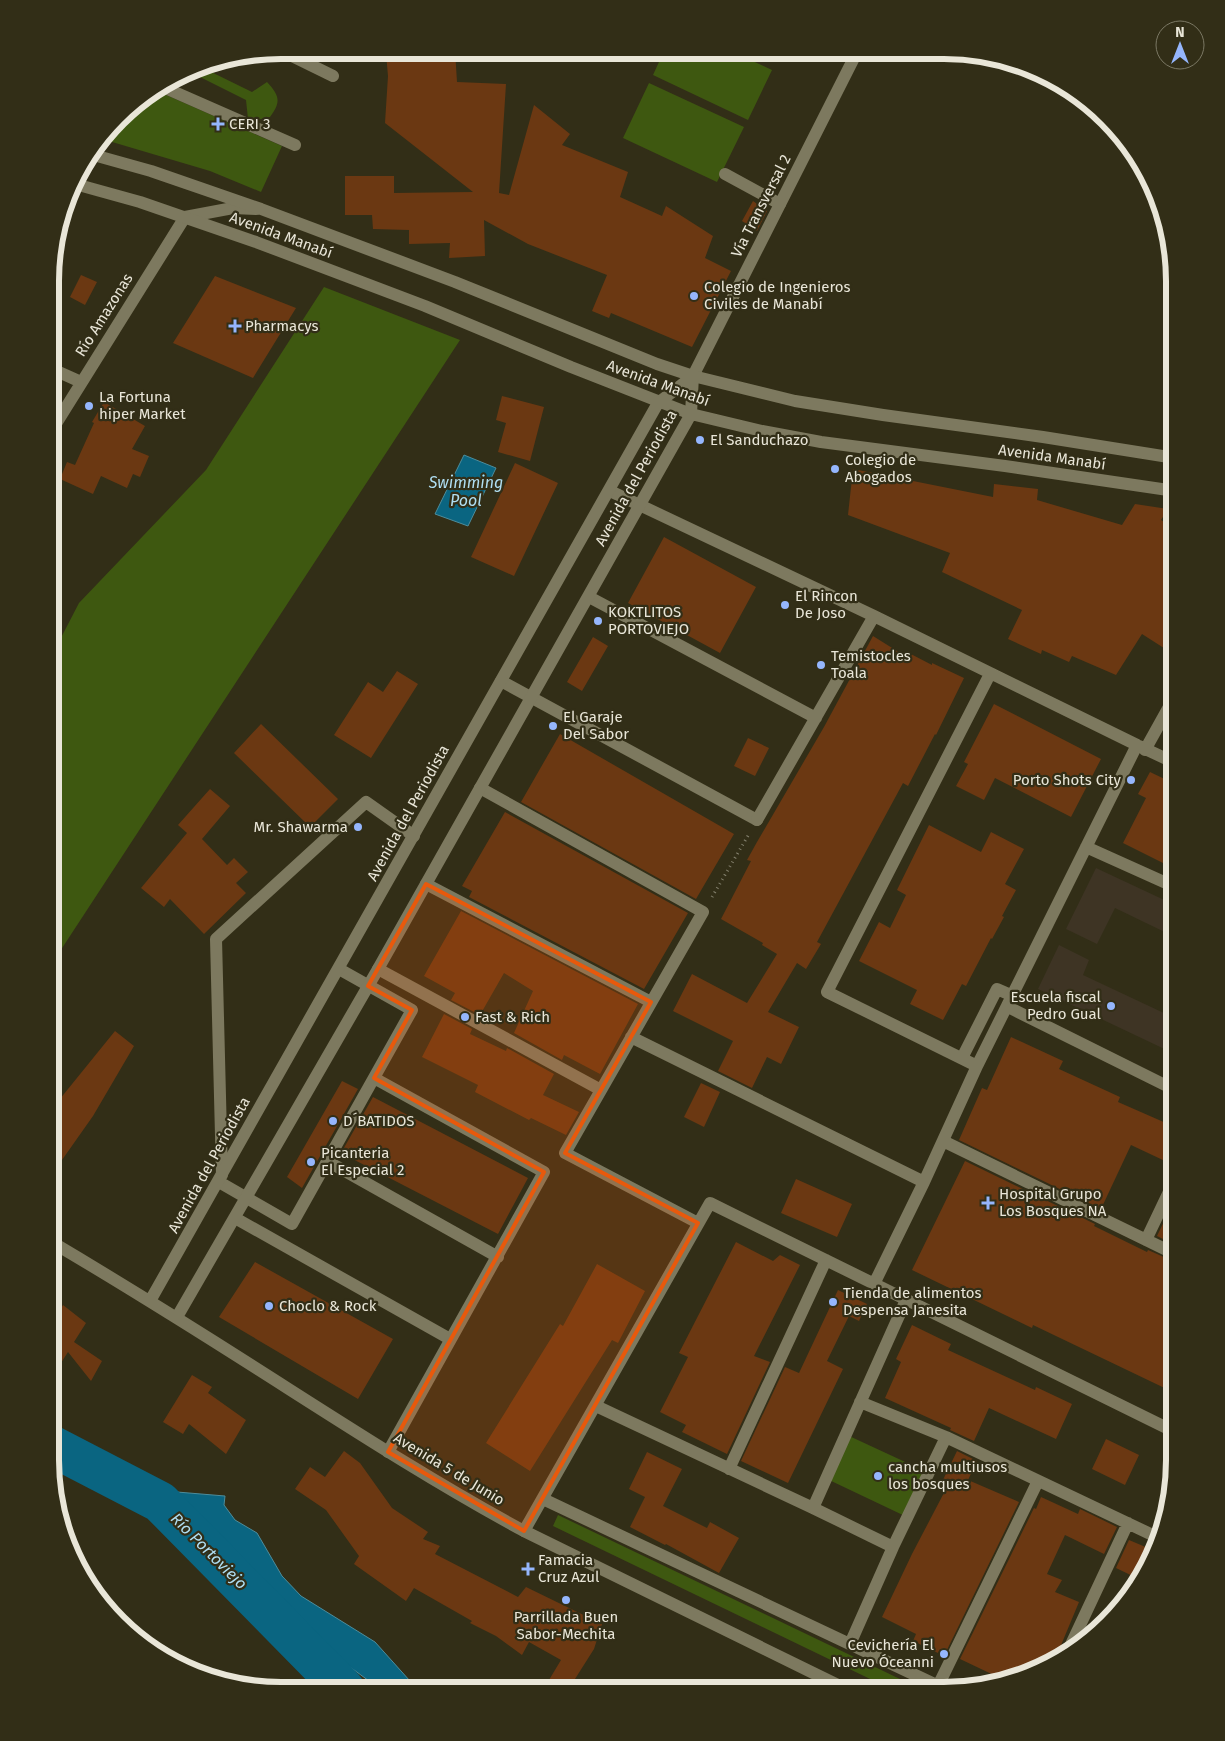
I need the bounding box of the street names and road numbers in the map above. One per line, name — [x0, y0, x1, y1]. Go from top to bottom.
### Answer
street label: Vía Transversal 2 — [727, 152, 795, 260]
street label: Avenida Manabí — [227, 208, 335, 262]
street label: Río Amazonas — [71, 270, 137, 360]
street label: Avenida Manabí — [604, 356, 712, 410]
street label: Avenida del Periodista — [591, 407, 681, 549]
street label: Avenida Manabí — [997, 441, 1107, 473]
street label: Avenida del Periodista — [363, 742, 453, 884]
street label: Avenida del Periodista — [164, 1094, 254, 1236]
street label: Avenida 5 de Junio — [390, 1429, 508, 1509]

